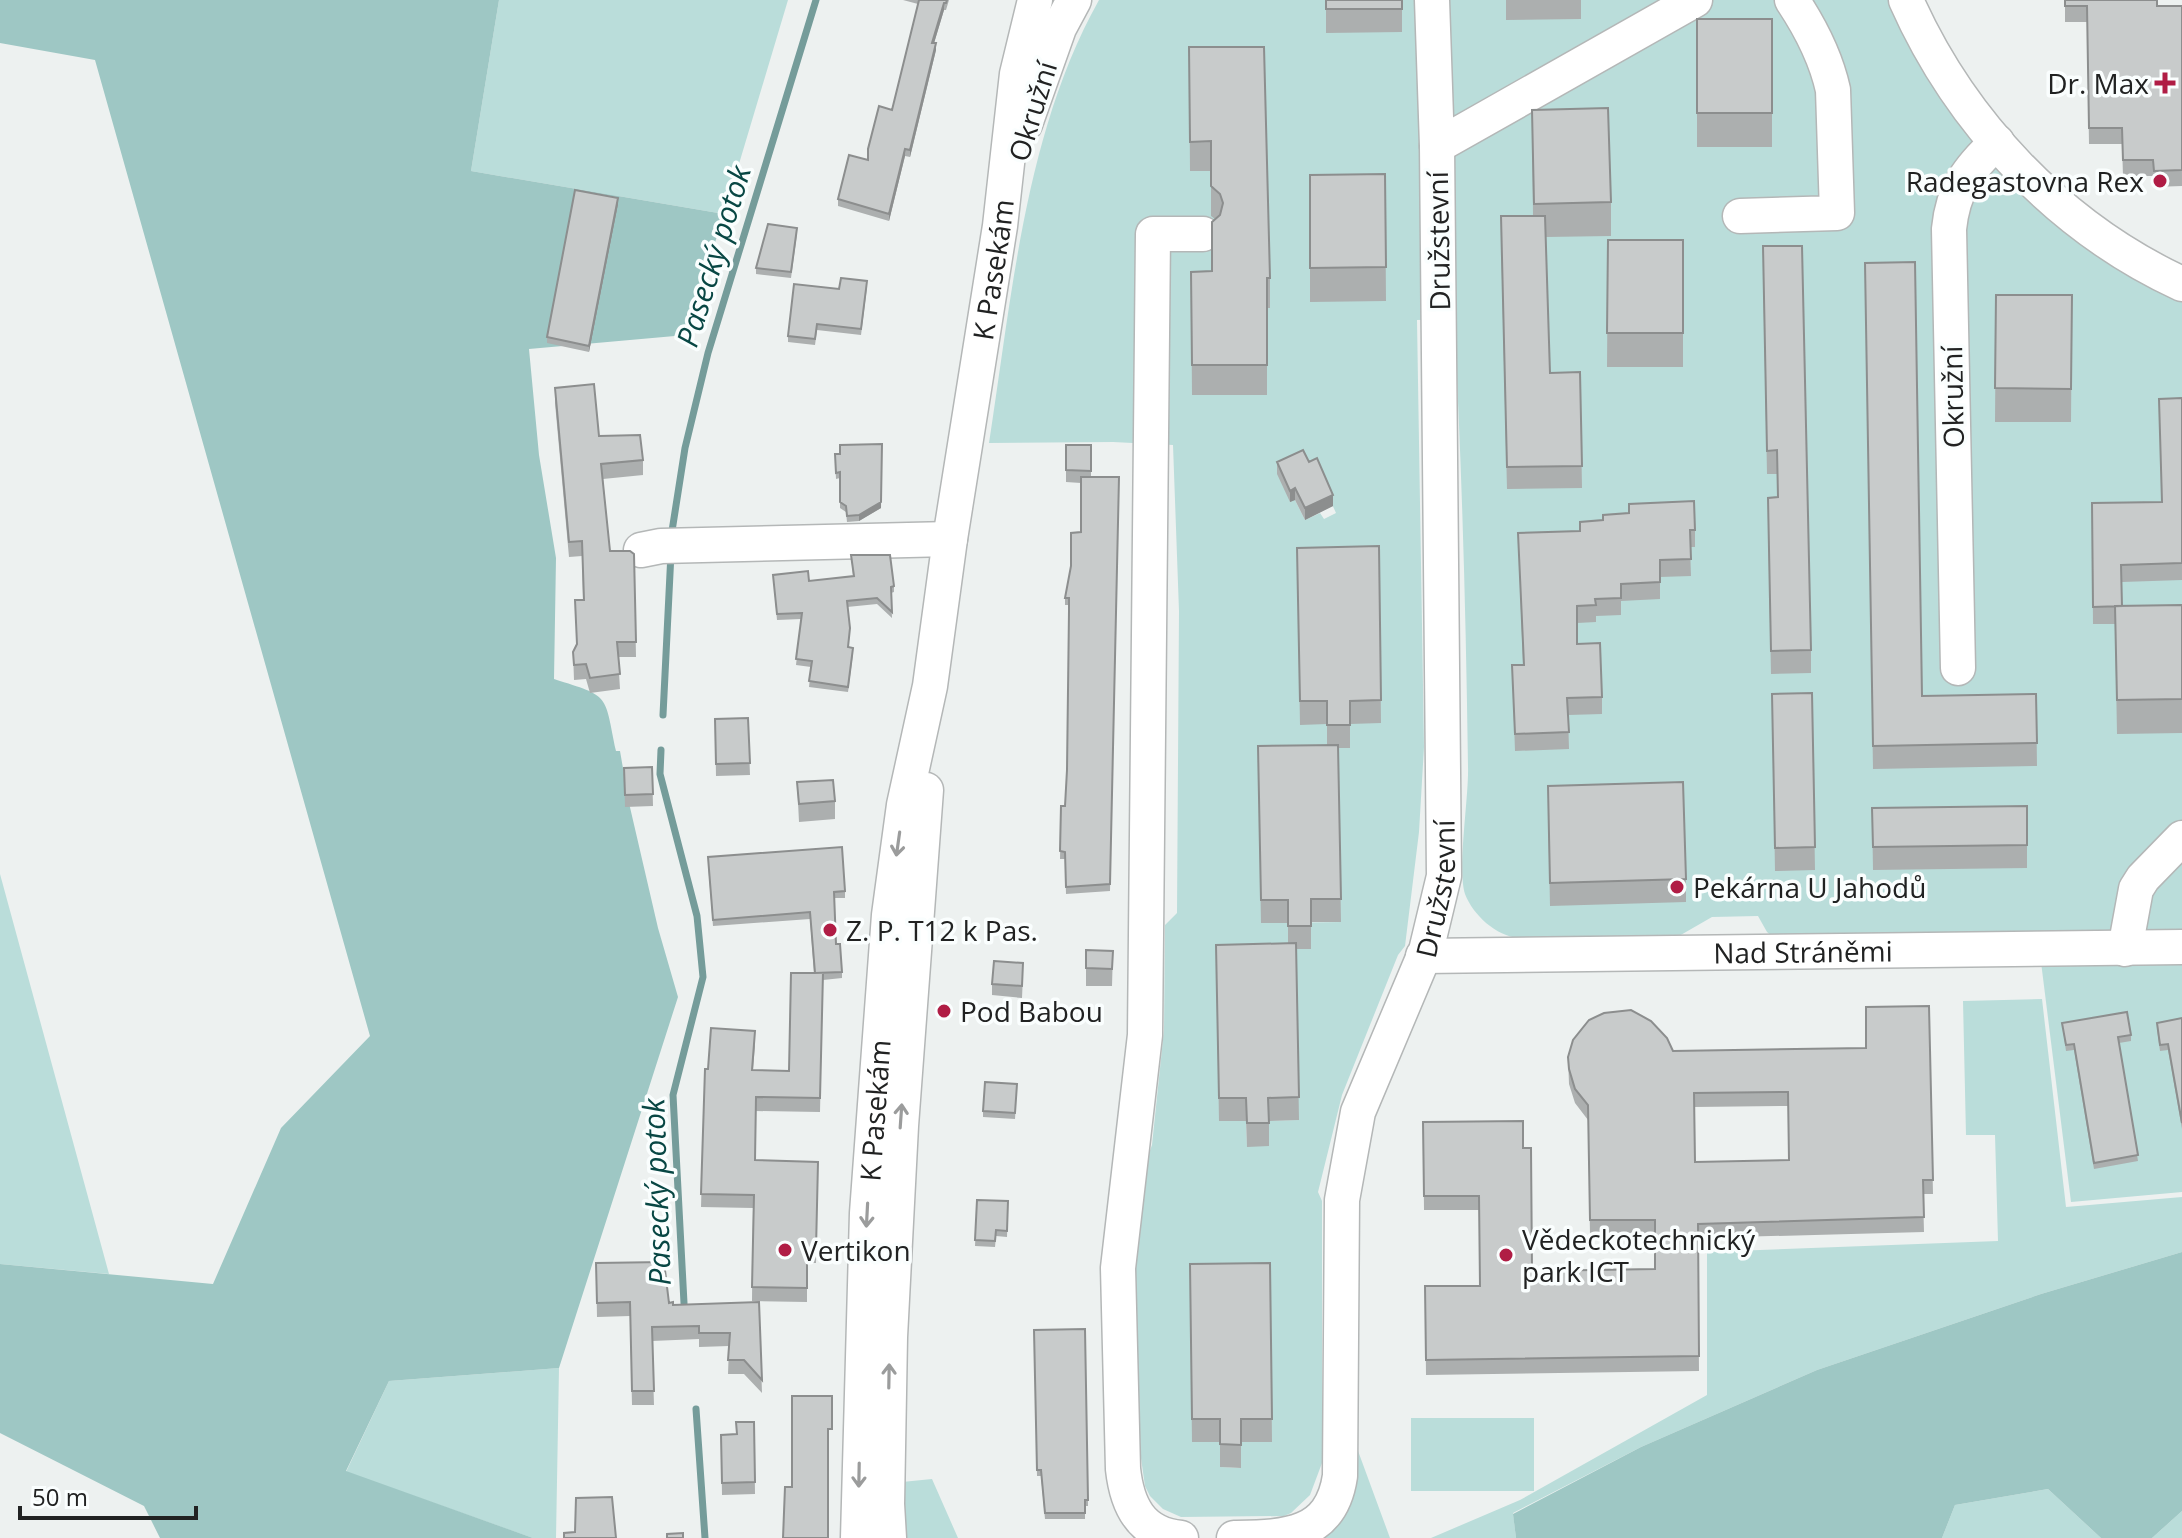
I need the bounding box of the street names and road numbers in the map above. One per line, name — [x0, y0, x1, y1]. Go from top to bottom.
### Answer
street label: Okružní — [999, 56, 1065, 166]
street label: Družstevní — [1418, 170, 1458, 311]
street label: K Pasekám — [963, 197, 1022, 343]
street label: Okružní — [1932, 345, 1972, 449]
street label: Družstevní — [1406, 819, 1463, 961]
street label: Nad Stráněmi — [1713, 931, 1893, 972]
street label: K Pasekám — [850, 1038, 899, 1183]

